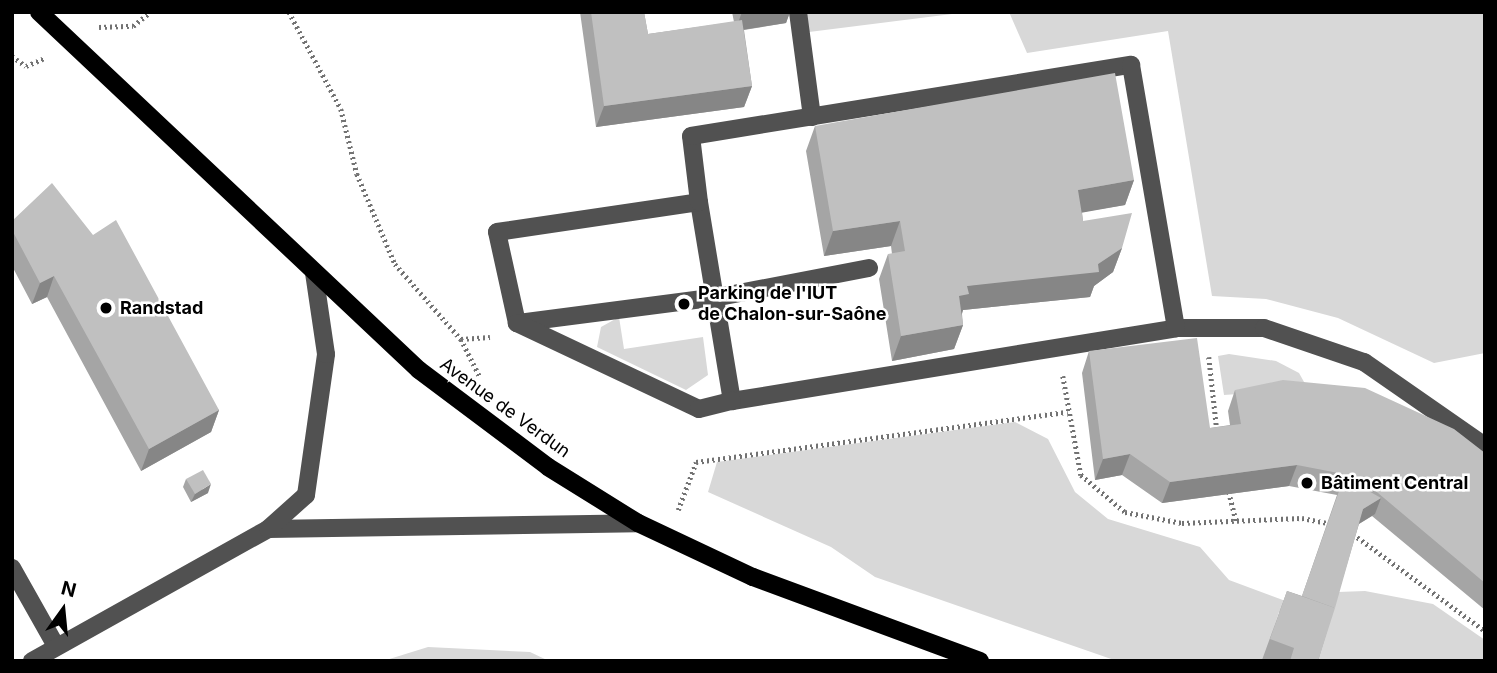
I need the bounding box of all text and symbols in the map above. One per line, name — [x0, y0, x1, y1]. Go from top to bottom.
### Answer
place label: Parking de l'IUT de Chalon-sur-Saône — [698, 283, 886, 326]
marker: Parking de l'IUT de Chalon-sur-Saône — [676, 296, 692, 312]
place label: Randstad — [120, 297, 203, 319]
marker: Randstad — [98, 300, 114, 316]
street label: Avenue de Verdun — [436, 354, 574, 462]
place label: Bâtiment Central — [1321, 472, 1468, 494]
marker: Bâtiment Central — [1299, 475, 1315, 491]
north arrow — [28, 575, 98, 645]
text: N — [59, 576, 79, 602]

